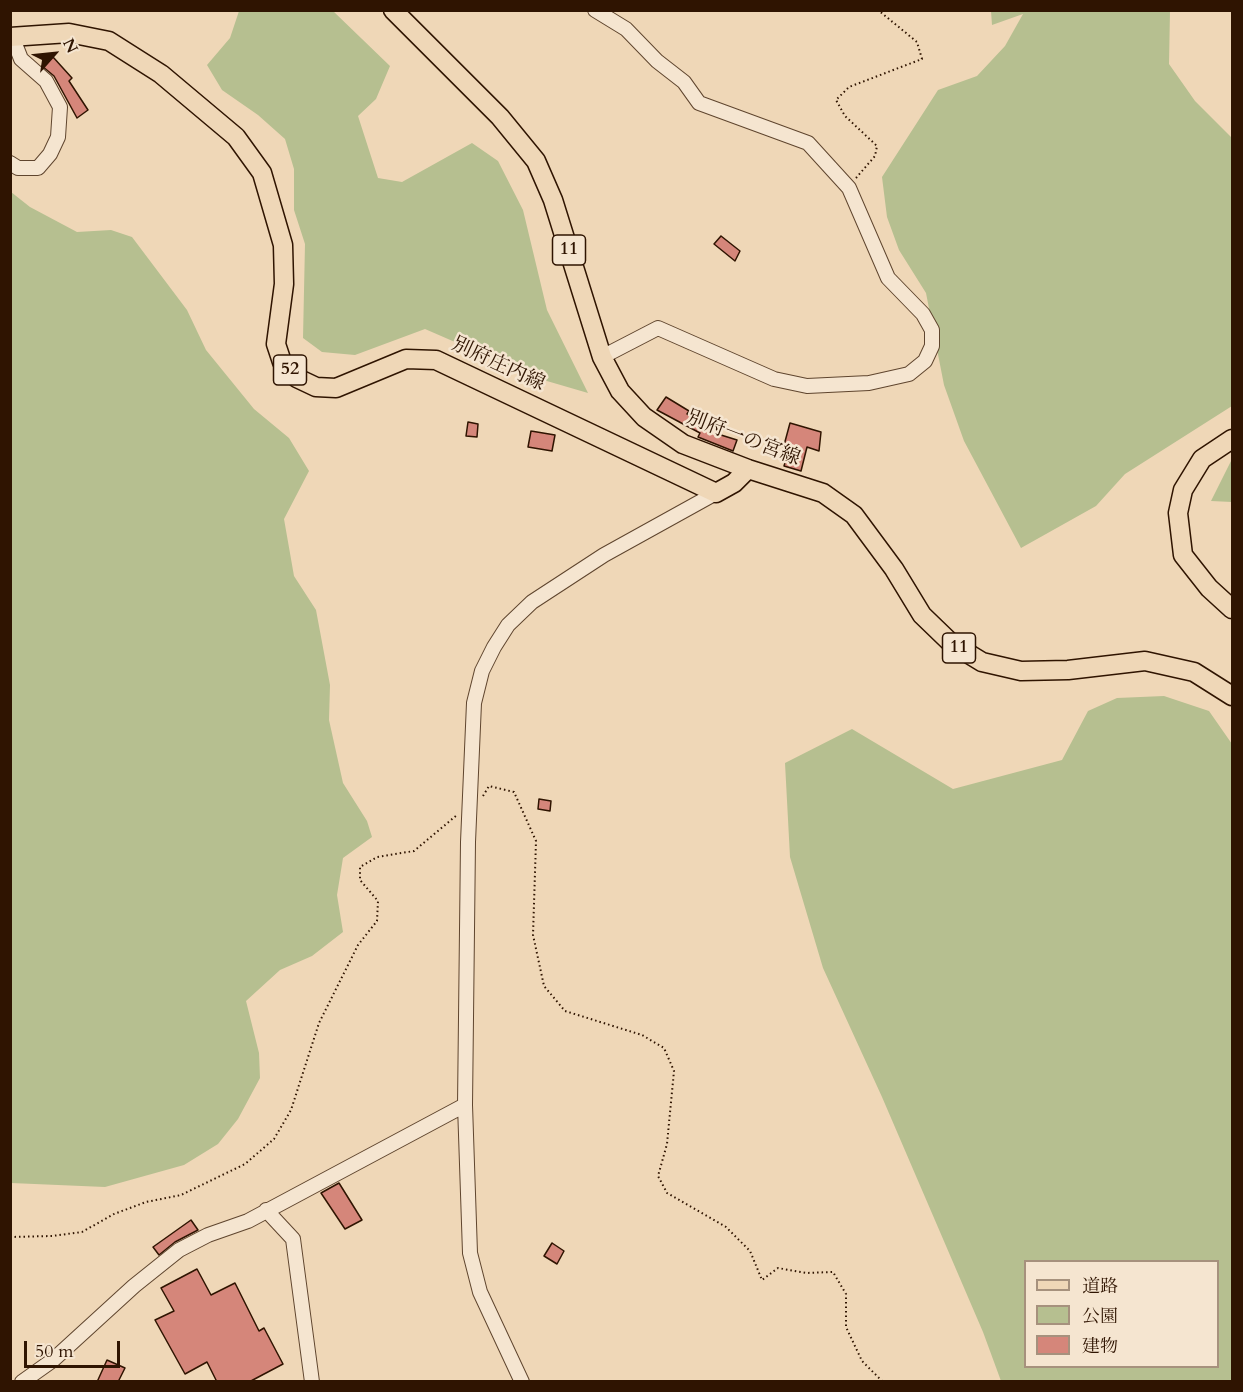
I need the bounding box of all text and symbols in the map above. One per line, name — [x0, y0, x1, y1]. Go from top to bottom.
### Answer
north arrow — [24, 24, 84, 84]
text: N — [57, 35, 83, 57]
road number: 11 — [552, 235, 586, 265]
street label: 別府庄内線 — [448, 333, 548, 397]
road number: 52 — [274, 355, 306, 385]
street label: 別府一の宮線 — [683, 406, 803, 472]
road number: 11 — [942, 633, 976, 663]
legend — [1024, 1260, 1219, 1368]
text: 道路 — [1082, 1274, 1118, 1299]
text: 公園 — [1082, 1304, 1118, 1329]
scale bar — [27, 1329, 123, 1367]
text: 建物 — [1082, 1334, 1118, 1359]
text: 50 m — [35, 1339, 74, 1364]

